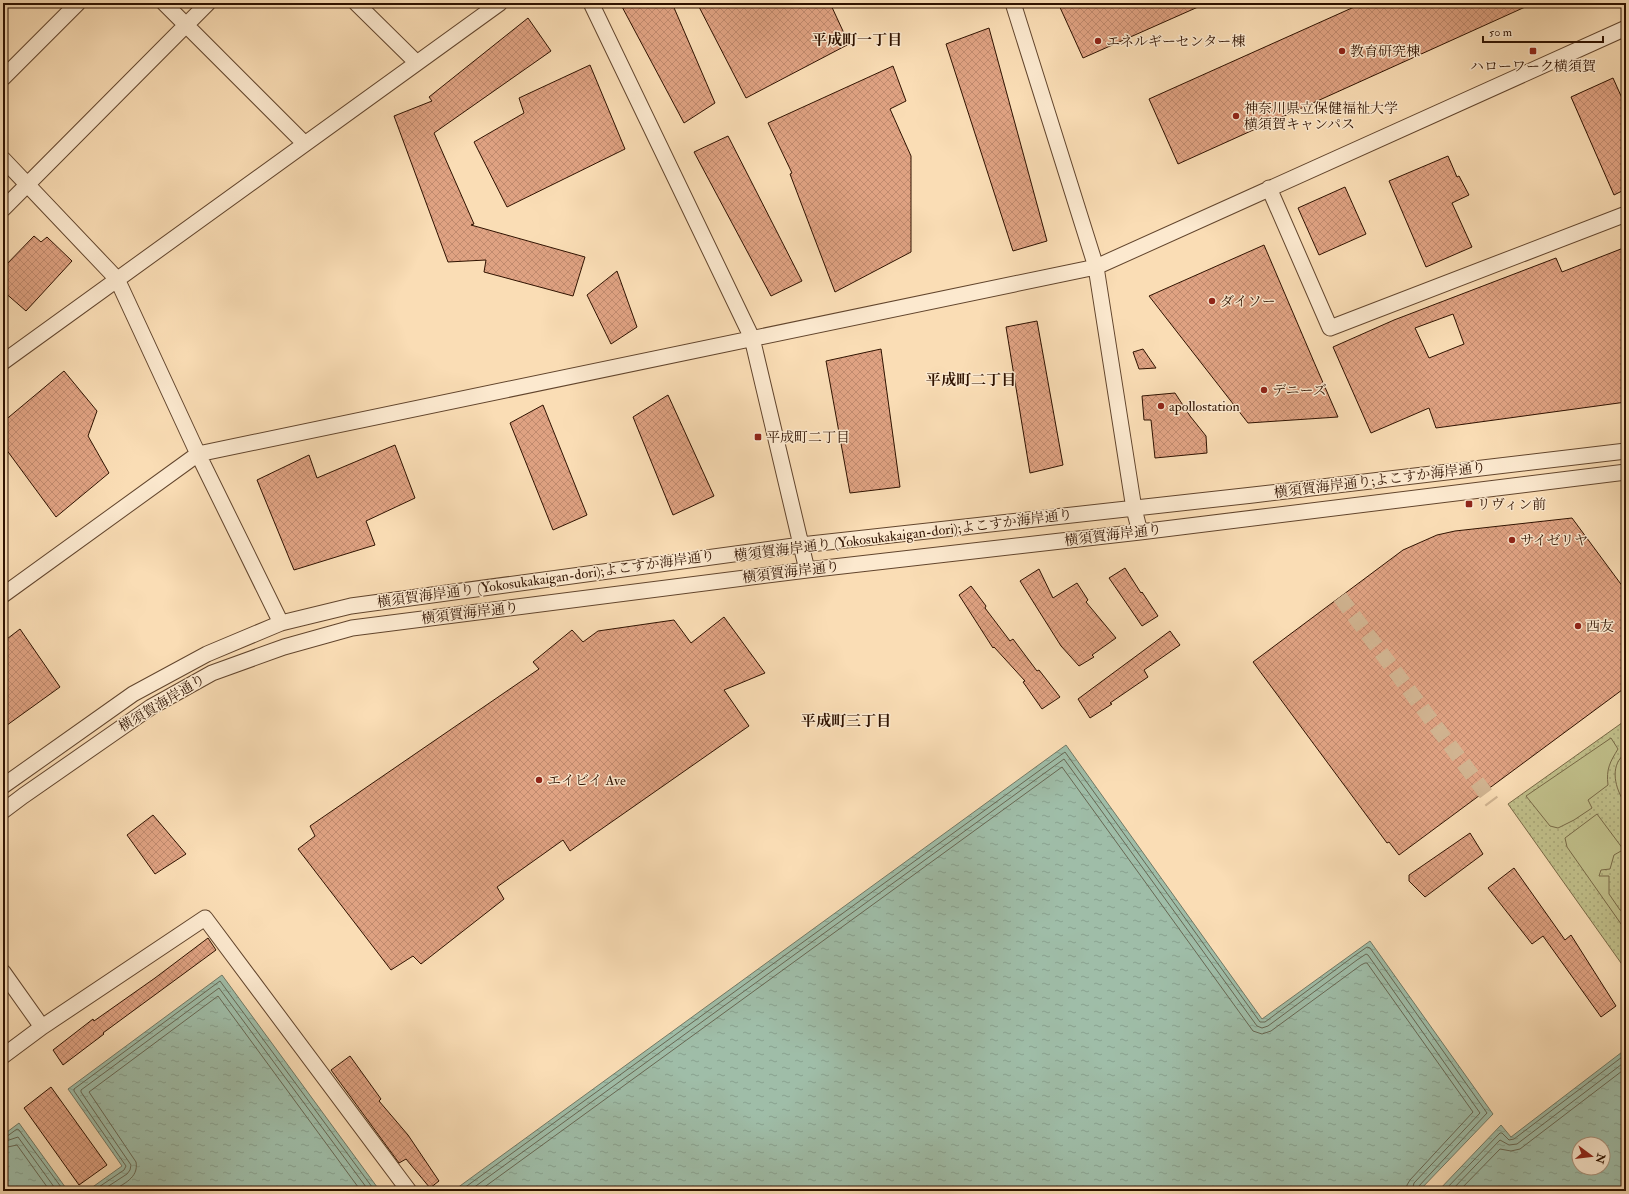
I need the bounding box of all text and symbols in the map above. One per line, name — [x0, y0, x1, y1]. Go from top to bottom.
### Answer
scale bar — [1483, 18, 1603, 44]
text: 50 m — [1489, 25, 1513, 40]
district label: 平成町一丁目 — [812, 31, 902, 50]
place label: エネルギーセンター棟 — [1106, 33, 1245, 50]
marker: エネルギーセンター棟 — [1093, 36, 1103, 46]
place label: 教育研究棟 — [1350, 43, 1420, 60]
marker: 教育研究棟 — [1337, 46, 1347, 56]
marker: ハローワーク横須賀 — [1528, 46, 1538, 56]
place label: ハローワーク横須賀 — [1470, 58, 1596, 75]
place label: 神奈川県立保健福祉大学 横須賀キャンパス — [1244, 100, 1398, 133]
marker: 神奈川県立保健福祉大学 横須賀キャンパス — [1231, 111, 1241, 121]
place label: ダイソー — [1220, 293, 1276, 310]
marker: ダイソー — [1207, 296, 1217, 306]
district label: 平成町二丁目 — [926, 371, 1016, 390]
place label: デニーズ — [1272, 382, 1327, 399]
marker: デニーズ — [1259, 385, 1269, 395]
place label: apollostation — [1169, 398, 1240, 416]
marker: apollostation — [1156, 401, 1166, 411]
place label: 平成町二丁目 — [766, 429, 850, 446]
marker: 平成町二丁目 — [753, 432, 763, 442]
street label: 横須賀海岸通り;よこすか海岸通り — [1273, 459, 1487, 501]
place label: リヴィン前 — [1477, 496, 1546, 513]
marker: リヴィン前 — [1464, 499, 1474, 509]
street label: 横須賀海岸通り (Yokosukakaigan-dori);よこすか海岸通り — [733, 506, 1073, 564]
street label: 横須賀海岸通り — [1063, 521, 1163, 549]
place label: サイゼリヤ — [1520, 532, 1588, 549]
marker: サイゼリヤ — [1507, 535, 1517, 545]
street label: 横須賀海岸通り (Yokosukakaigan-dori);よこすか海岸通り — [376, 547, 716, 611]
street label: 横須賀海岸通り — [741, 558, 841, 586]
street label: 横須賀海岸通り — [420, 599, 520, 627]
place label: 西友 — [1586, 618, 1614, 635]
marker: 西友 — [1573, 621, 1583, 631]
street label: 横須賀海岸通り — [116, 670, 208, 736]
district label: 平成町三丁目 — [801, 712, 891, 731]
place label: エイビイ Ave — [547, 772, 626, 789]
marker: エイビイ Ave — [534, 775, 544, 785]
north arrow — [1571, 1136, 1611, 1176]
text: N — [1592, 1151, 1608, 1166]

